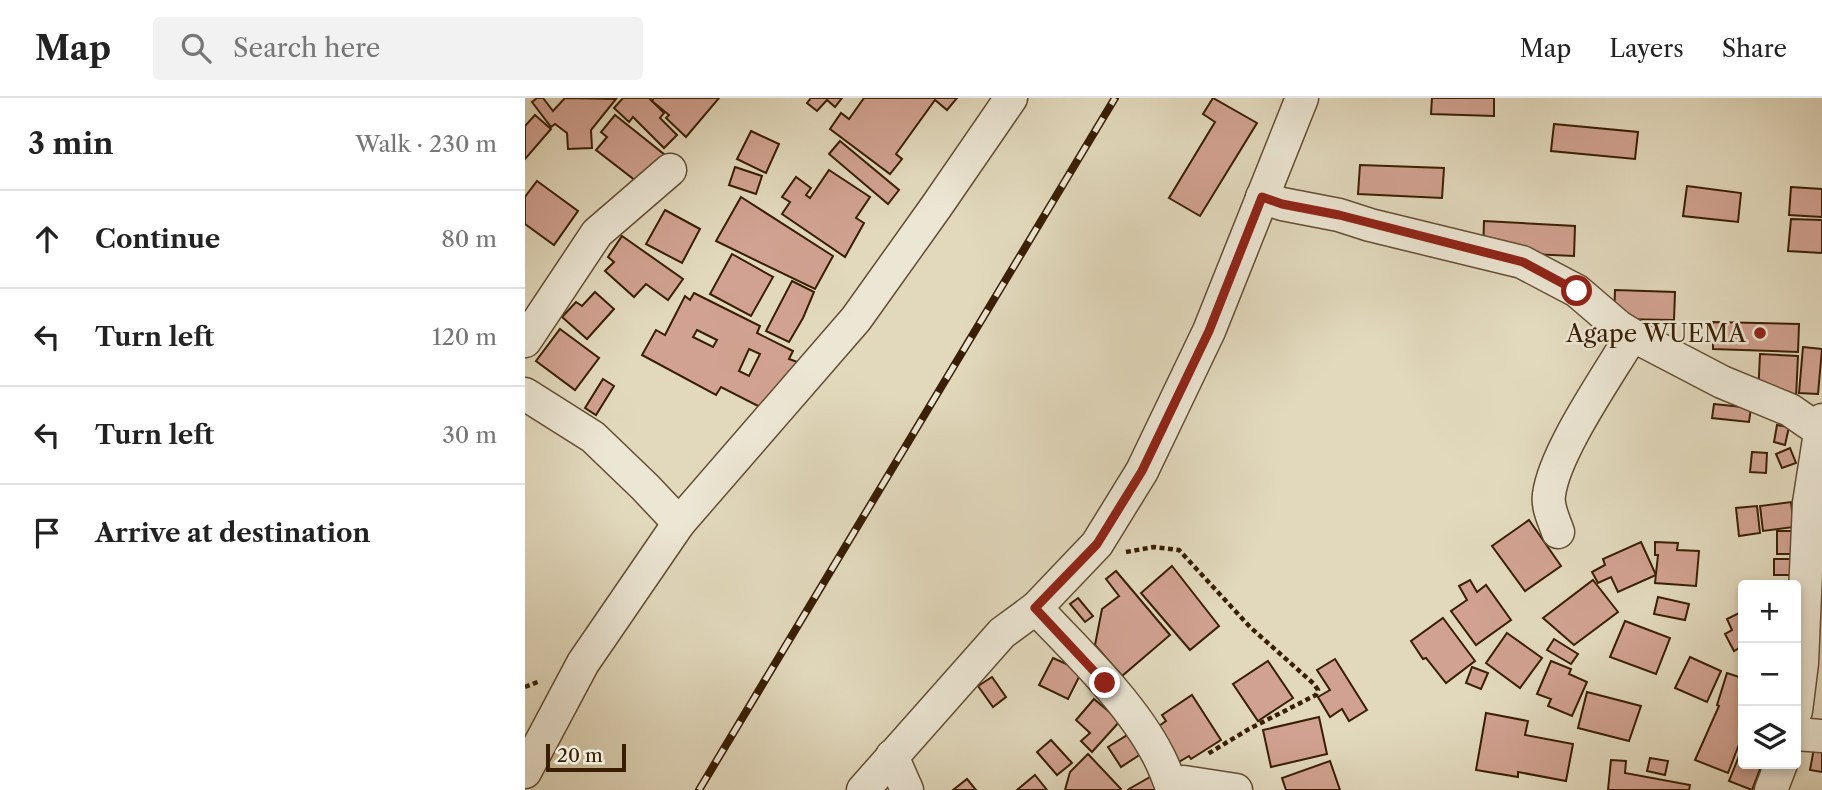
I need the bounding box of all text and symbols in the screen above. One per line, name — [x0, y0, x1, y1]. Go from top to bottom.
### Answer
search box — [153, 17, 643, 80]
text: Map — [35, 28, 111, 69]
icon: search — [177, 29, 215, 67]
text: Search here — [233, 32, 380, 64]
text: Map — [1520, 34, 1571, 63]
text: Layers — [1609, 34, 1684, 63]
text: Share — [1722, 34, 1787, 63]
text: 3 min — [28, 125, 114, 162]
text: Walk · 230 m — [355, 130, 497, 158]
icon: ahead — [28, 220, 66, 258]
text: Continue — [95, 223, 220, 255]
text: 80 m — [441, 225, 497, 253]
route start — [1561, 275, 1592, 306]
icon: left — [28, 318, 66, 356]
place label: Agape WUEMA — [1565, 319, 1747, 348]
text: Turn left — [95, 321, 214, 353]
text: 120 m — [432, 323, 497, 351]
marker: Agape WUEMA — [1752, 325, 1768, 341]
icon: left — [28, 416, 66, 454]
text: Turn left — [95, 419, 214, 451]
text: 30 m — [442, 421, 497, 449]
icon: arrive — [28, 514, 66, 552]
text: Arrive at destination — [95, 517, 370, 549]
map controls — [1738, 580, 1801, 769]
button: + — [1738, 580, 1801, 643]
button: − — [1738, 643, 1801, 706]
route end — [1089, 667, 1120, 698]
button: layers — [1738, 706, 1801, 769]
scale bar — [546, 741, 627, 773]
text: 20 m — [557, 744, 603, 767]

